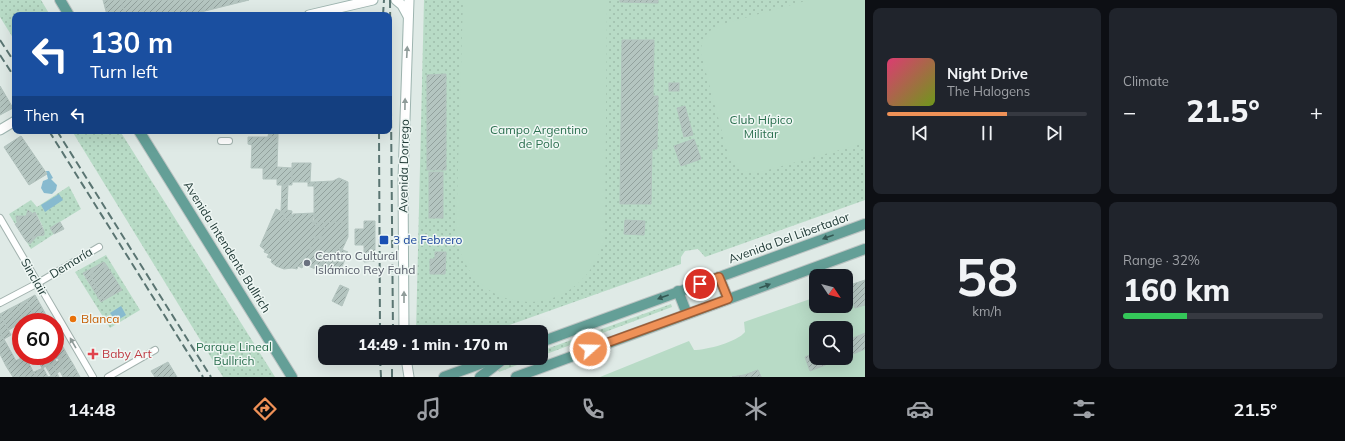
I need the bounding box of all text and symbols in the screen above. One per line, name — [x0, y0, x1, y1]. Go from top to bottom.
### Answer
text: 130 m — [90, 25, 173, 60]
icon: left — [24, 28, 76, 80]
one-way arrow — [404, 45, 410, 58]
text: Turn left — [90, 60, 158, 83]
text: Night Drive — [947, 64, 1028, 83]
text: Climate — [1123, 73, 1169, 89]
text: The Halogens — [947, 83, 1030, 99]
text: 21.5° — [1186, 92, 1260, 130]
one-way arrow — [402, 97, 408, 110]
text: − — [1123, 98, 1136, 126]
text: + — [1310, 98, 1323, 126]
icon: left — [67, 104, 89, 126]
text: Then — [24, 106, 59, 125]
park label: Club Hípico Militar — [729, 112, 793, 141]
street label: Avenida Dorrego — [395, 119, 412, 213]
park label: Campo Argentino de Polo — [490, 122, 588, 151]
icon: previous — [909, 122, 931, 144]
icon: pause — [976, 122, 998, 144]
icon: next — [1043, 122, 1065, 144]
street label: Avenida Intendente Bullrich — [181, 178, 274, 315]
street label: Avenida Del Libertador — [726, 208, 852, 266]
place label: 3 de Febrero — [393, 232, 463, 247]
marker: 3 de Febrero — [378, 234, 390, 246]
one-way arrow — [822, 234, 834, 240]
street label: Demaría — [46, 244, 95, 281]
text: 58 — [956, 244, 1018, 309]
place label: Centro Cultural Islámico Rey Fahd — [315, 248, 415, 277]
text: Range · 32% — [1123, 252, 1200, 268]
street label: Sinclair — [18, 255, 51, 299]
marker: Centro Cultural Islámico Rey Fahd — [302, 258, 312, 268]
pin — [683, 267, 717, 301]
north arrow — [809, 269, 853, 313]
map controls — [809, 269, 853, 365]
text: 160 km — [1123, 271, 1230, 309]
icon: arrive — [689, 273, 711, 295]
one-way arrow — [759, 282, 771, 288]
one-way arrow — [401, 290, 407, 303]
one-way arrow — [656, 294, 668, 300]
text: km/h — [972, 303, 1002, 319]
place label: Blanca — [81, 311, 119, 326]
speed limit sign: 60 — [12, 313, 64, 365]
marker: Blanca — [68, 314, 78, 324]
button: search — [809, 321, 853, 365]
position arrow — [569, 328, 611, 370]
text: 14:49 · 1 min · 170 m — [358, 335, 508, 354]
one-way arrow — [70, 337, 77, 349]
park label: Parque Lineal Bullrich — [196, 339, 272, 368]
place label: Baby Art — [102, 346, 152, 361]
marker: Baby Art — [87, 348, 99, 360]
icon: directions — [251, 395, 279, 423]
icon: music — [415, 395, 443, 423]
icon: phone — [579, 395, 607, 423]
icon: climate — [742, 395, 770, 423]
icon: car — [906, 395, 934, 423]
icon: filters — [1070, 395, 1098, 423]
text: 14:48 — [68, 398, 116, 421]
text: 21.5° — [1233, 398, 1277, 421]

